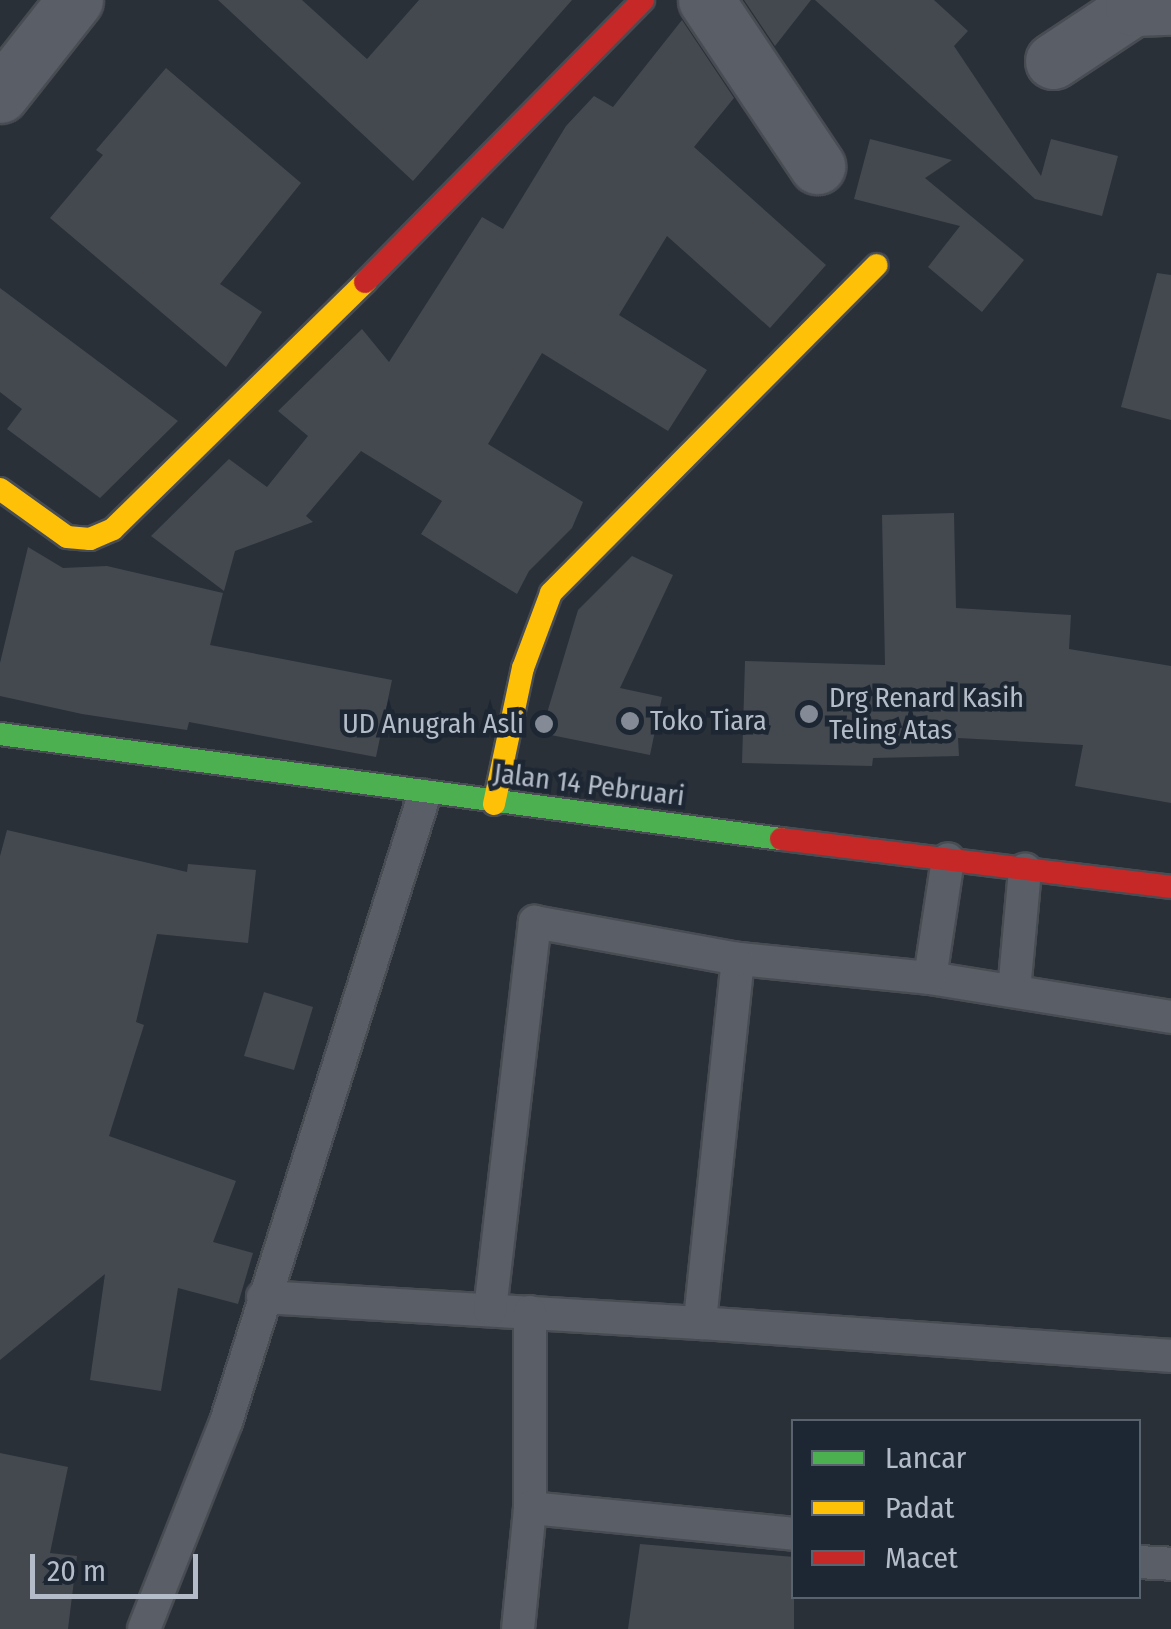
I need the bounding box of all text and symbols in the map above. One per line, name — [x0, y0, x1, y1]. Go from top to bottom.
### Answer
place label: Drg Renard Kasih Teling Atas — [829, 681, 1024, 747]
marker: Drg Renard Kasih Teling Atas — [798, 703, 820, 725]
place label: Toko Tiara — [650, 704, 767, 738]
place label: UD Anugrah Asli — [342, 707, 524, 741]
marker: Toko Tiara — [619, 710, 641, 732]
marker: UD Anugrah Asli — [533, 713, 555, 735]
street label: Jalan 14 Pebruari — [492, 757, 686, 813]
legend — [791, 1419, 1141, 1599]
text: Lancar — [885, 1440, 966, 1476]
text: Padat — [885, 1490, 954, 1526]
scale bar — [35, 1534, 202, 1596]
text: Macet — [885, 1540, 958, 1576]
text: 20 m — [47, 1553, 106, 1589]

